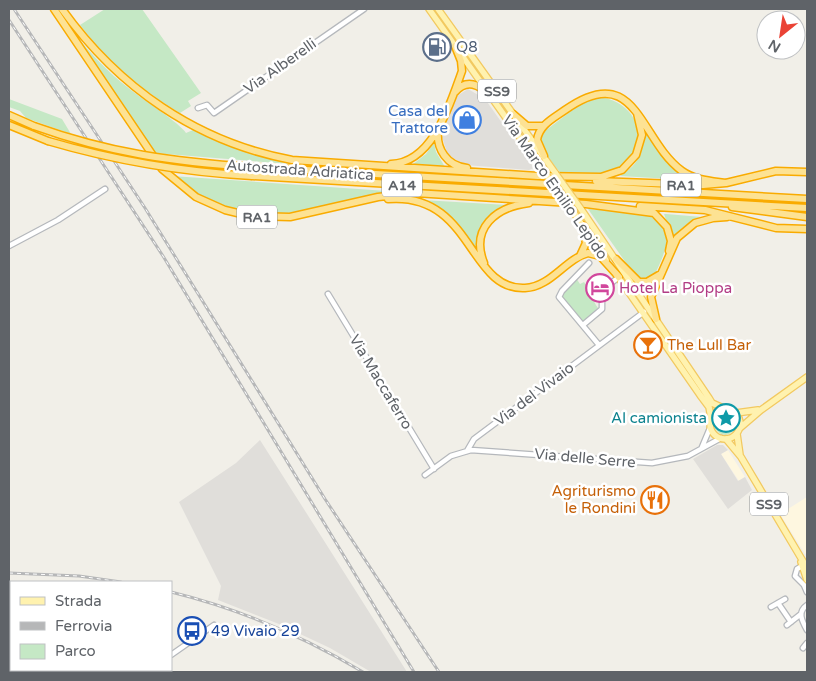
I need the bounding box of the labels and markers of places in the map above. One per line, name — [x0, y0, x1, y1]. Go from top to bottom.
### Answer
fuel station icon: Q8 — [422, 32, 452, 62]
place label: Q8 — [456, 38, 478, 56]
place label: Casa del Trattore — [388, 102, 448, 137]
shop icon: Casa del Trattore — [452, 105, 482, 135]
hotel icon: Hotel La Pioppa — [585, 273, 615, 303]
place label: Hotel La Pioppa — [619, 279, 732, 297]
bar icon: The Lull Bar — [633, 330, 663, 360]
place label: The Lull Bar — [667, 336, 752, 354]
place icon: Al camionista — [711, 403, 741, 433]
place label: Al camionista — [611, 409, 707, 427]
place label: Agriturismo le Rondini — [552, 482, 636, 517]
restaurant icon: Agriturismo le Rondini — [640, 485, 670, 515]
bus stop icon: 49 Vivaio 29 — [177, 616, 207, 646]
place label: 49 Vivaio 29 — [211, 622, 300, 640]

